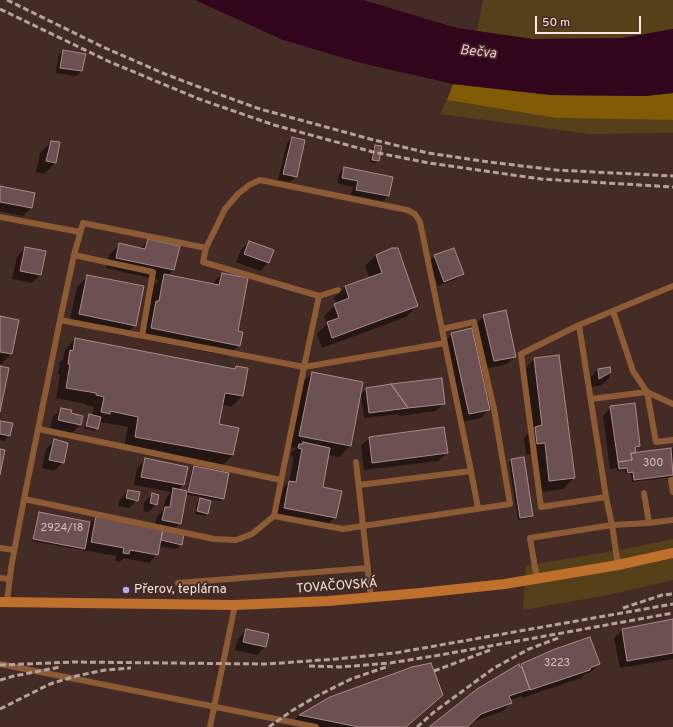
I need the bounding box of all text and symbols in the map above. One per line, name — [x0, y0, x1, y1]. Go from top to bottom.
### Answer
scale bar — [537, 8, 643, 34]
text: 50 m — [542, 15, 570, 31]
water label: Bečva — [459, 43, 497, 63]
house number: 300 — [643, 457, 663, 471]
house number: 2924/18 — [41, 522, 83, 536]
street label: TOVAČOVSKÁ — [296, 576, 378, 598]
place label: Přerov, teplárna — [134, 582, 226, 598]
marker: Přerov, teplárna — [121, 585, 131, 595]
house number: 3223 — [544, 657, 570, 671]

